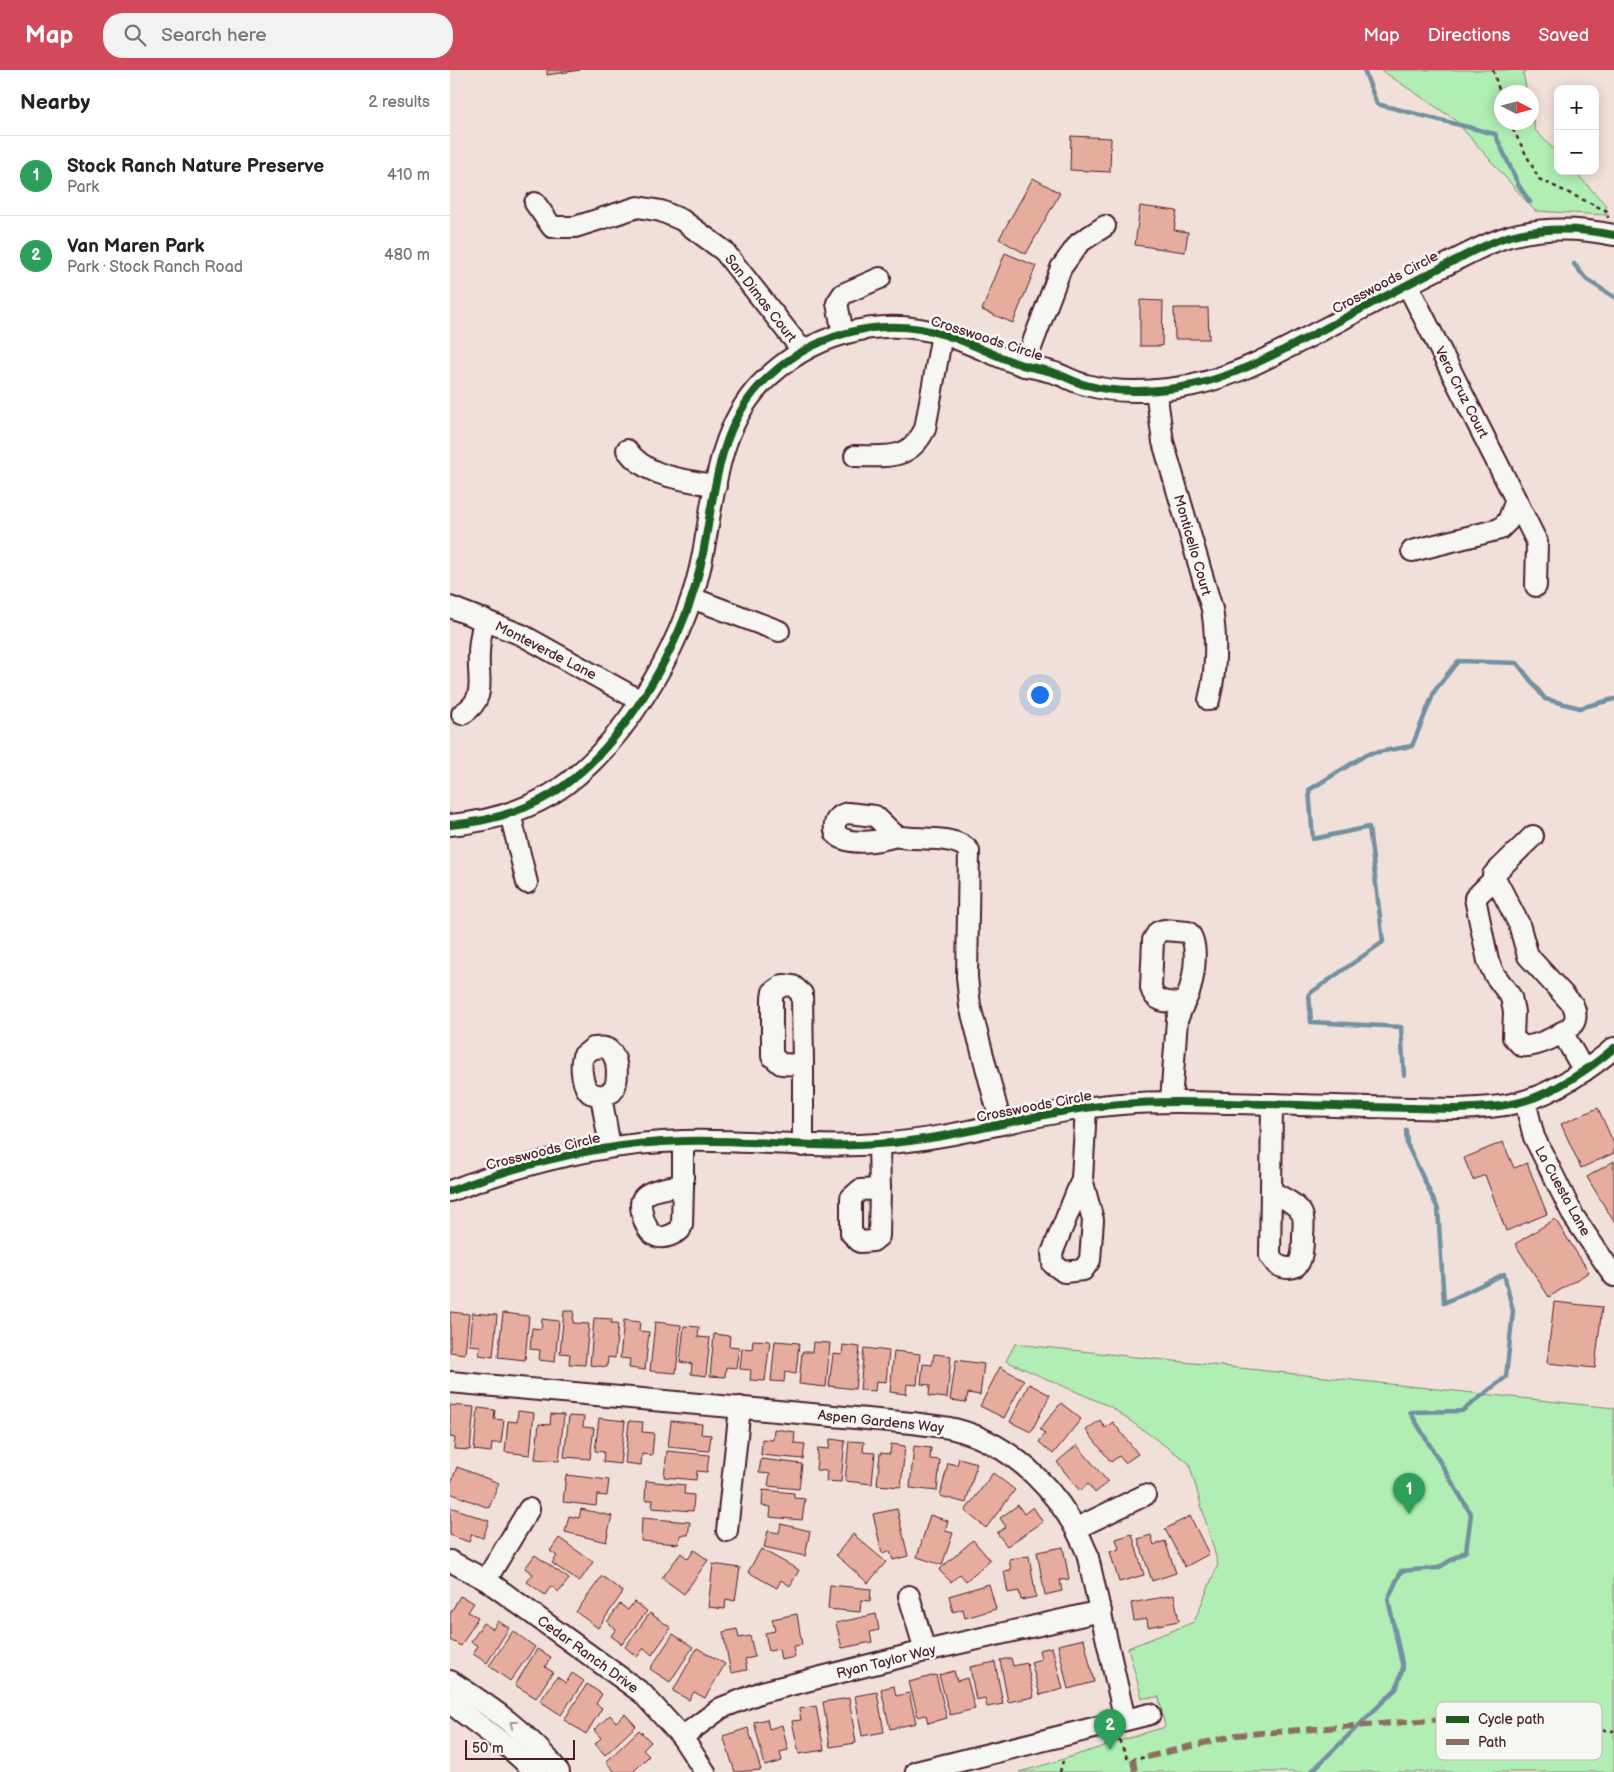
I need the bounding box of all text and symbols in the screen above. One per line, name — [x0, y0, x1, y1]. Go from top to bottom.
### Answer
search box — [103, 13, 453, 58]
text: Map — [25, 21, 73, 50]
icon: search — [121, 21, 149, 49]
text: Search here — [161, 24, 267, 47]
text: Map — [1364, 25, 1400, 46]
text: Directions — [1428, 25, 1510, 46]
text: Saved — [1538, 25, 1589, 46]
north arrow — [1494, 85, 1539, 130]
map controls — [1554, 85, 1599, 175]
button: + — [1554, 85, 1599, 130]
text: Nearby — [20, 90, 90, 115]
text: 2 results — [368, 93, 430, 112]
button: − — [1554, 130, 1599, 175]
text: Stock Ranch Nature Preserve — [67, 155, 324, 178]
text: 1 — [33, 166, 39, 185]
text: 410 m — [387, 166, 430, 185]
text: Park — [67, 178, 99, 197]
text: Van Maren Park — [67, 235, 204, 258]
text: 2 — [31, 246, 41, 265]
text: 480 m — [384, 246, 430, 265]
street label: Crosswoods Circle — [1330, 247, 1441, 317]
street label: San Dimas Court — [721, 251, 801, 346]
text: Park · Stock Ranch Road — [67, 258, 243, 277]
street label: Crosswoods Circle — [928, 312, 1045, 365]
street label: Vera Cruz Court — [1431, 344, 1492, 442]
street label: Monticello Court — [1170, 493, 1215, 598]
street label: Monteverde Lane — [492, 618, 599, 683]
your location — [1027, 682, 1053, 708]
street label: Crosswoods Circle — [975, 1087, 1093, 1126]
street label: Crosswoods Circle — [484, 1129, 602, 1174]
street label: La Cuesta Lane — [1531, 1144, 1594, 1239]
street label: Aspen Gardens Way — [817, 1406, 946, 1437]
pin: 1 — [1393, 1473, 1425, 1514]
street label: Cedar Ranch Drive — [534, 1612, 642, 1697]
street label: Ryan Taylor Way — [835, 1641, 938, 1682]
legend — [1436, 1702, 1602, 1760]
pin: 2 — [1094, 1709, 1126, 1750]
text: Cycle path — [1478, 1711, 1545, 1728]
one-way arrow — [510, 1722, 519, 1730]
text: Path — [1478, 1734, 1506, 1751]
scale bar — [465, 1737, 575, 1760]
text: 50 m — [472, 1740, 504, 1757]

